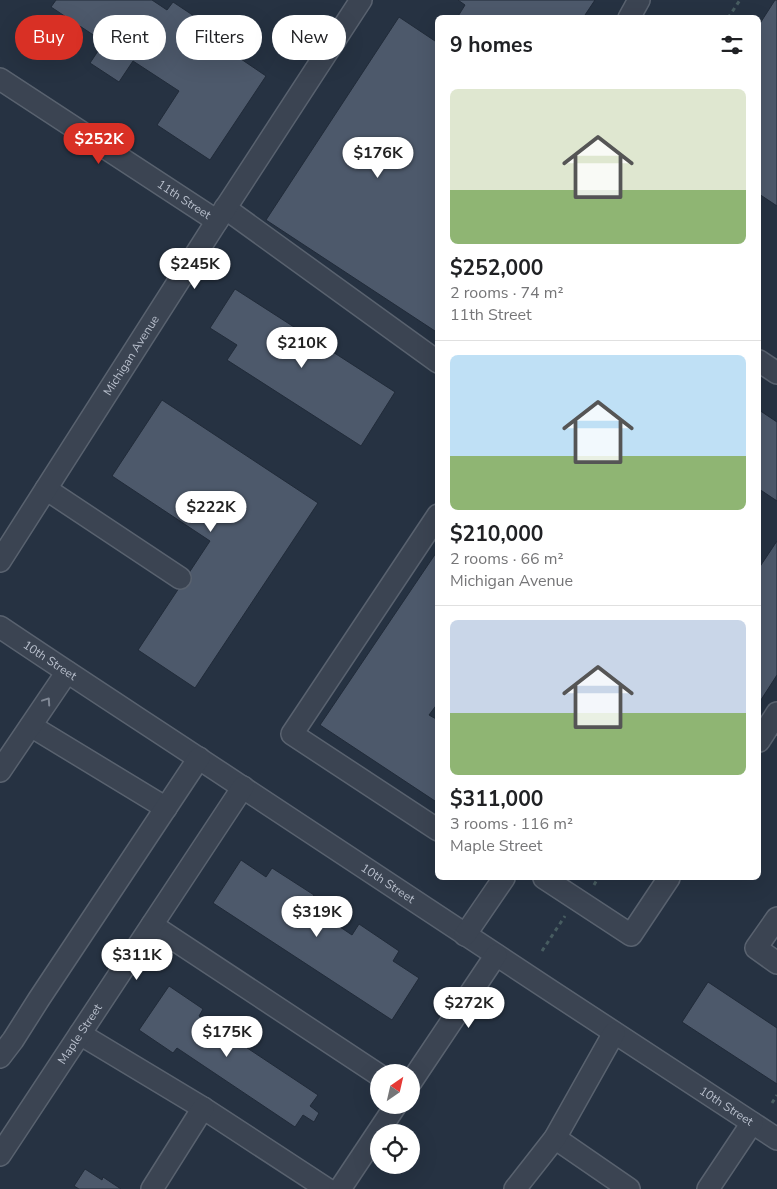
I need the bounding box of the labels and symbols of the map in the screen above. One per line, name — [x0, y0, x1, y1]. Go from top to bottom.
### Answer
pin: $252K — [64, 122, 134, 165]
pin: $176K — [343, 136, 413, 179]
street label: 11th Street — [154, 176, 215, 223]
pin: $245K — [160, 248, 230, 290]
street label: Michigan Avenue — [100, 312, 163, 399]
pin: $210K — [267, 326, 337, 369]
pin: $222K — [176, 490, 246, 533]
street label: 10th Street — [20, 637, 80, 684]
one-way arrow — [41, 698, 50, 707]
street label: 10th Street — [358, 860, 419, 907]
pin: $319K — [282, 896, 352, 938]
pin: $311K — [102, 938, 172, 981]
pin: $272K — [434, 986, 504, 1029]
street label: Maple Street — [54, 1000, 106, 1067]
pin: $175K — [192, 1016, 262, 1058]
north arrow — [370, 1064, 420, 1114]
street label: 10th Street — [696, 1083, 757, 1130]

